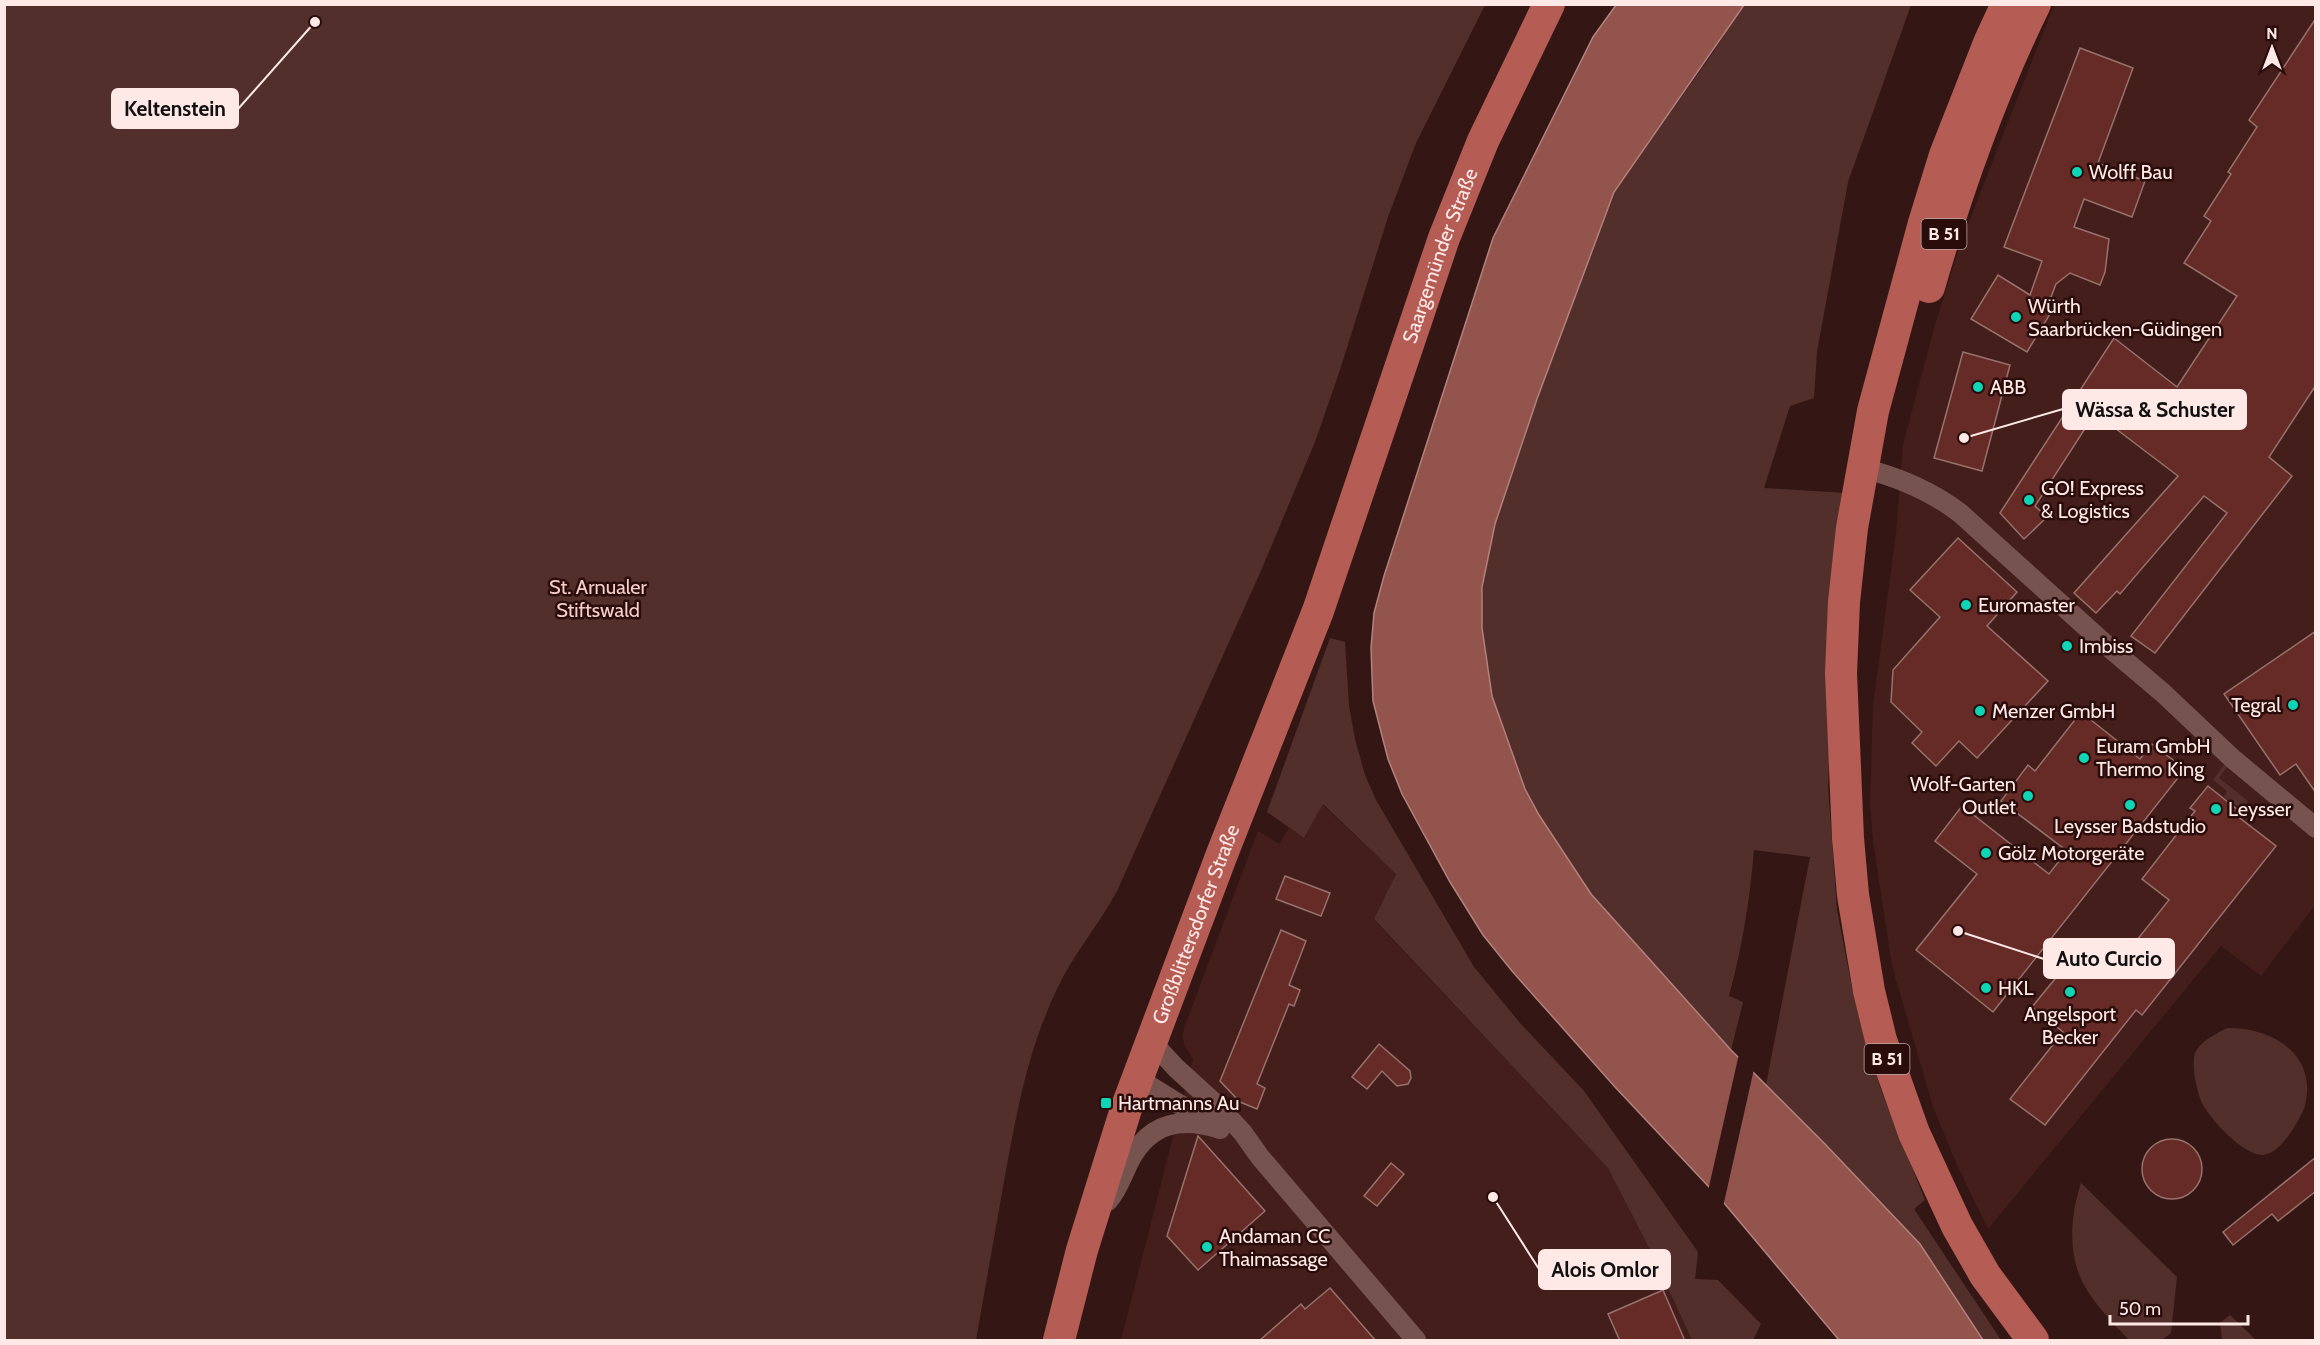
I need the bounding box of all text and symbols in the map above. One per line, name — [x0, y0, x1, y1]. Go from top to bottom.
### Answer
north arrow — [2242, 18, 2302, 78]
text: N — [2266, 24, 2278, 43]
callout: Keltenstein — [112, 89, 238, 128]
text: Keltenstein — [124, 96, 226, 121]
place label: Wolff Bau — [2089, 160, 2173, 184]
street label: Saargemünder Straße — [1397, 165, 1483, 346]
marker: Wolff Bau — [2070, 165, 2084, 179]
road number: B 51 — [1922, 219, 1966, 249]
place label: Würth Saarbrücken-Güdingen — [2028, 294, 2222, 341]
marker: Würth Saarbrücken-Güdingen — [2009, 310, 2023, 324]
place label: ABB — [1990, 375, 2026, 399]
marker: ABB — [1971, 380, 1985, 394]
callout: Wässa & Schuster — [2063, 390, 2246, 429]
text: Wässa & Schuster — [2075, 397, 2235, 422]
place label: GO! Express & Logistics — [2041, 476, 2144, 523]
marker: GO! Express & Logistics — [2022, 493, 2036, 507]
park label: St. Arnualer Stiftswald — [549, 575, 648, 622]
place label: Euromaster — [1978, 593, 2076, 617]
marker: Euromaster — [1959, 598, 1973, 612]
place label: Imbiss — [2079, 634, 2133, 658]
marker: Imbiss — [2060, 639, 2074, 653]
place label: Tegral — [2231, 693, 2281, 717]
marker: Tegral — [2286, 698, 2300, 712]
place label: Menzer GmbH — [1992, 699, 2115, 723]
marker: Menzer GmbH — [1973, 704, 1987, 718]
place label: Euram GmbH Thermo King — [2096, 734, 2211, 781]
marker: Euram GmbH Thermo King — [2077, 751, 2091, 765]
place label: Wolf-Garten Outlet — [1910, 772, 2016, 819]
marker: Wolf-Garten Outlet — [2021, 789, 2035, 803]
place label: Leysser — [2228, 797, 2292, 821]
marker: Leysser Badstudio — [2123, 798, 2137, 812]
marker: Leysser — [2209, 802, 2223, 816]
place label: Leysser Badstudio — [2054, 814, 2206, 838]
street label: Großblittersdorfer Straße — [1147, 821, 1244, 1028]
place label: Gölz Motorgeräte — [1998, 841, 2144, 865]
marker: Gölz Motorgeräte — [1979, 846, 1993, 860]
callout: Auto Curcio — [2044, 939, 2174, 978]
text: Auto Curcio — [2056, 946, 2162, 971]
place label: HKL — [1998, 976, 2033, 1000]
marker: HKL — [1979, 981, 1993, 995]
marker: Angelsport Becker — [2063, 985, 2077, 999]
place label: Angelsport Becker — [2024, 1002, 2116, 1049]
road number: B 51 — [1864, 1044, 1910, 1074]
place label: Hartmanns Au — [1118, 1091, 1239, 1115]
marker: Hartmanns Au — [1099, 1096, 1113, 1110]
place label: Andaman CC Thaimassage — [1219, 1224, 1330, 1271]
marker: Andaman CC Thaimassage — [1200, 1240, 1214, 1254]
callout: Alois Omlor — [1539, 1250, 1670, 1289]
text: Alois Omlor — [1551, 1257, 1659, 1282]
scale bar — [2110, 1288, 2248, 1326]
text: 50 m — [2119, 1298, 2161, 1320]

